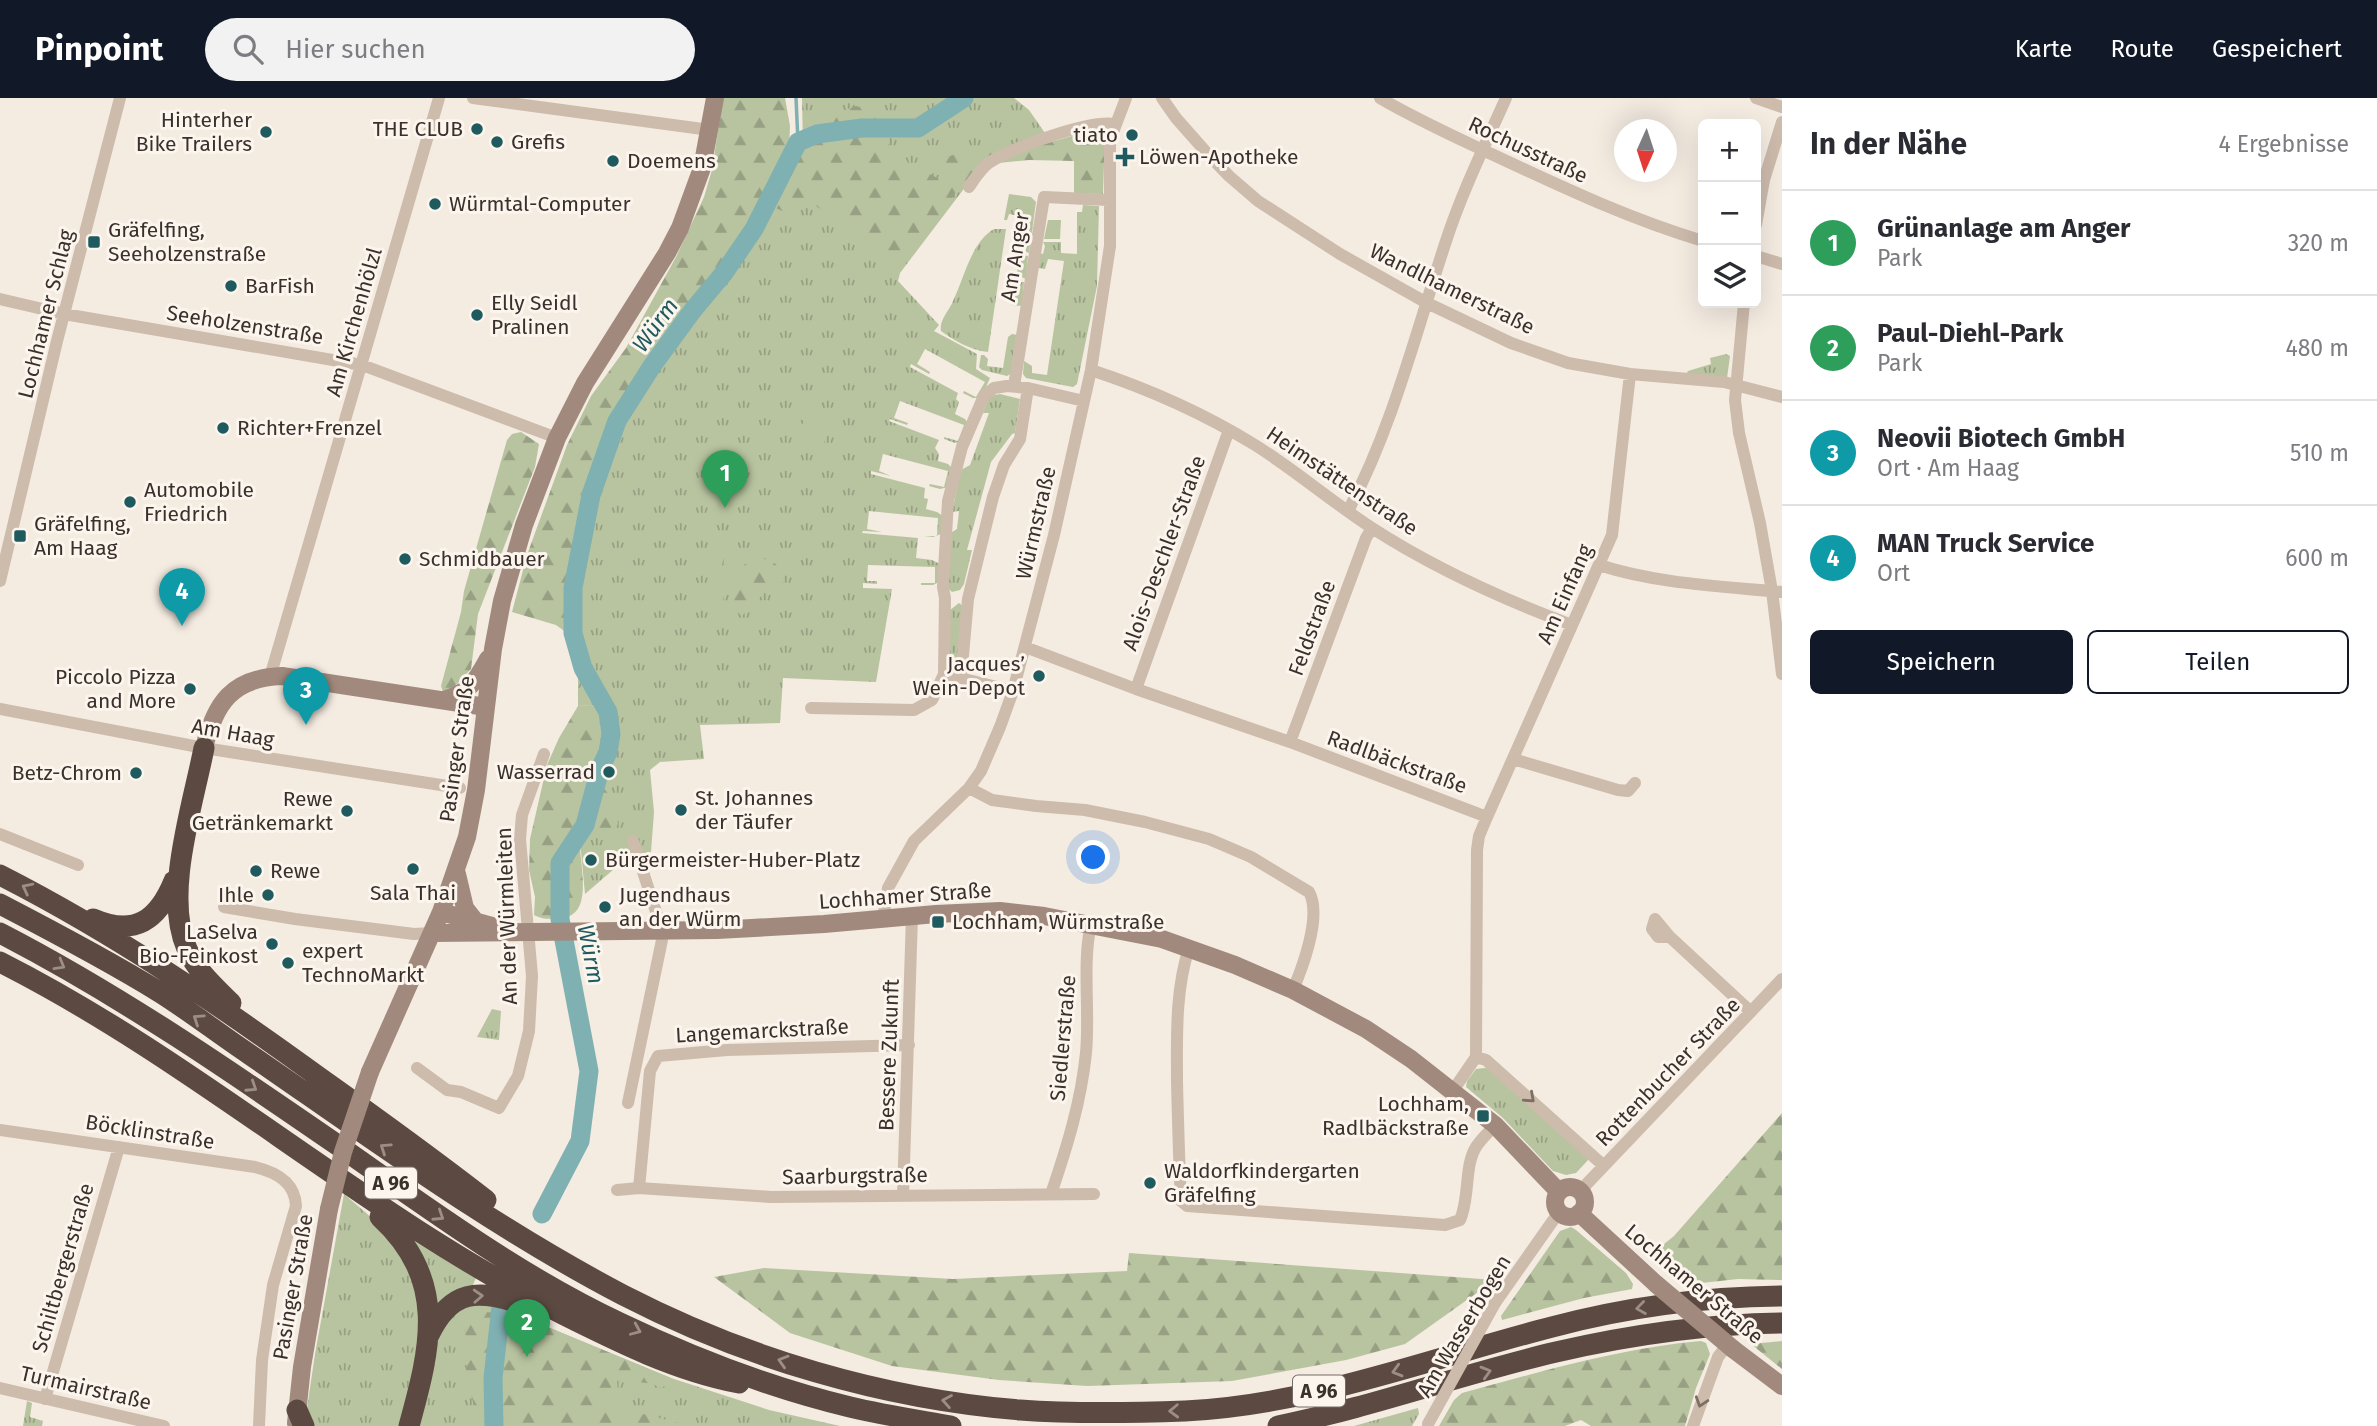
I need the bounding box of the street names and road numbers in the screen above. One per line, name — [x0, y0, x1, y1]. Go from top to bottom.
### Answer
street label: Rochusstraße — [1464, 111, 1592, 189]
street label: Am Anger — [995, 210, 1035, 304]
street label: Lochhamer Schlag — [12, 227, 80, 401]
street label: Wandlhamerstraße — [1365, 238, 1539, 340]
street label: Am Kirchenhölzl — [320, 245, 388, 399]
street label: Seeholzenstraße — [165, 300, 325, 350]
street label: Heimstättenstraße — [1261, 421, 1423, 541]
street label: Alois-Deschler-Straße — [1117, 452, 1211, 654]
street label: Würmstraße — [1010, 464, 1062, 582]
street label: Am Einfang — [1532, 540, 1599, 648]
street label: Feldstraße — [1283, 577, 1341, 679]
street label: Pasinger Straße — [434, 674, 480, 824]
street label: Am Haag — [190, 713, 276, 753]
street label: Radlbäckstraße — [1323, 725, 1471, 799]
street label: An der Würmleiten — [491, 827, 523, 1005]
street label: Lochhamer Straße — [818, 877, 992, 915]
street label: Siedlerstraße — [1045, 974, 1081, 1102]
street label: Bessere Zukunft — [873, 978, 905, 1131]
street label: Rottenbucher Straße — [1590, 992, 1746, 1152]
street label: Langemarckstraße — [675, 1013, 849, 1049]
street label: Böcklinstraße — [84, 1109, 216, 1155]
street label: Saarburgstraße — [782, 1162, 928, 1190]
road number: A 96 — [365, 1168, 417, 1198]
street label: Schiltbergerstraße — [26, 1180, 100, 1356]
street label: Pasinger Straße — [267, 1212, 319, 1362]
street label: Lochhamer Straße — [1619, 1218, 1769, 1350]
street label: Am Wasserbogen — [1411, 1250, 1517, 1402]
street label: Turmairstraße — [18, 1360, 154, 1416]
road number: A 96 — [1293, 1376, 1345, 1406]

